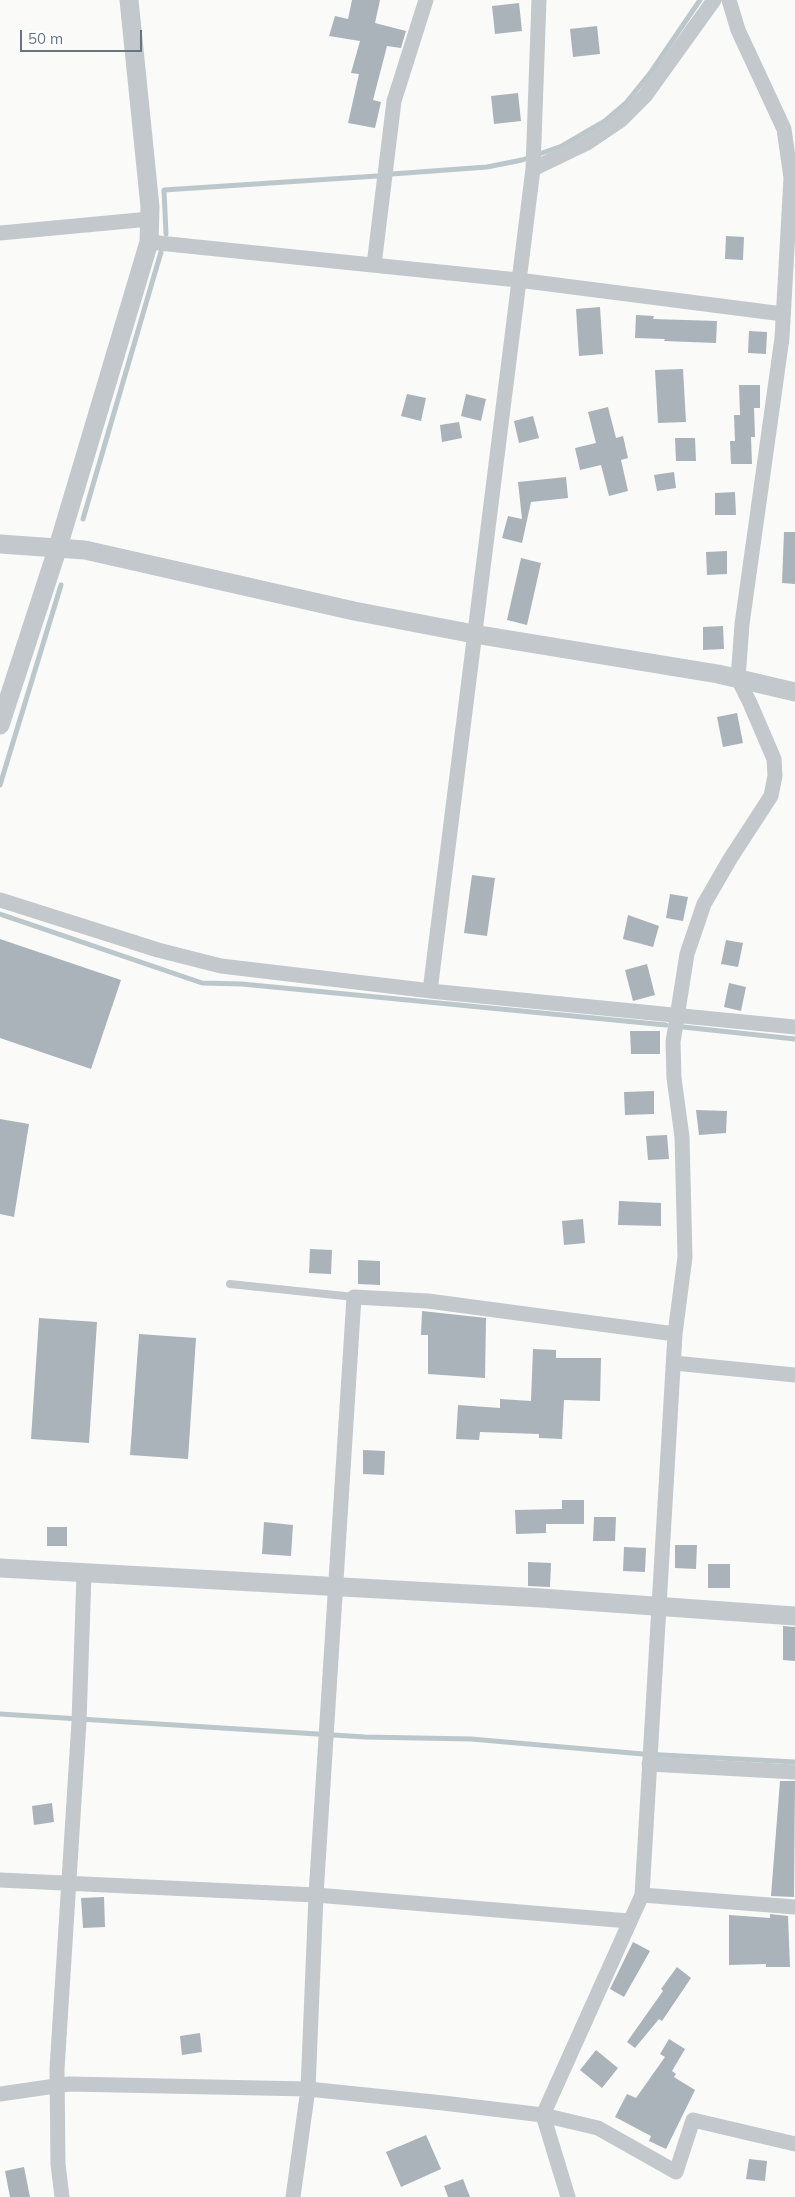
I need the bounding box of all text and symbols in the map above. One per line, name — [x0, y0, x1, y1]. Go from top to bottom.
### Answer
scale bar — [22, 20, 145, 52]
text: 50 m — [28, 29, 63, 48]

